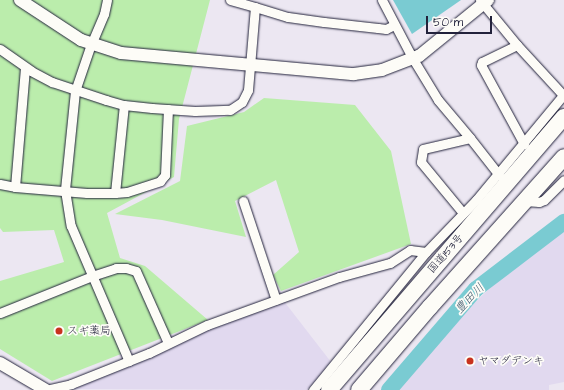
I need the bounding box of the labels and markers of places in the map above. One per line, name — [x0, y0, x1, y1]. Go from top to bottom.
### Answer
place label: スギ薬局 — [67, 324, 111, 338]
marker: スギ薬局 — [54, 326, 64, 336]
place label: ヤマダデンキ — [478, 354, 544, 368]
marker: ヤマダデンキ — [465, 356, 475, 366]

